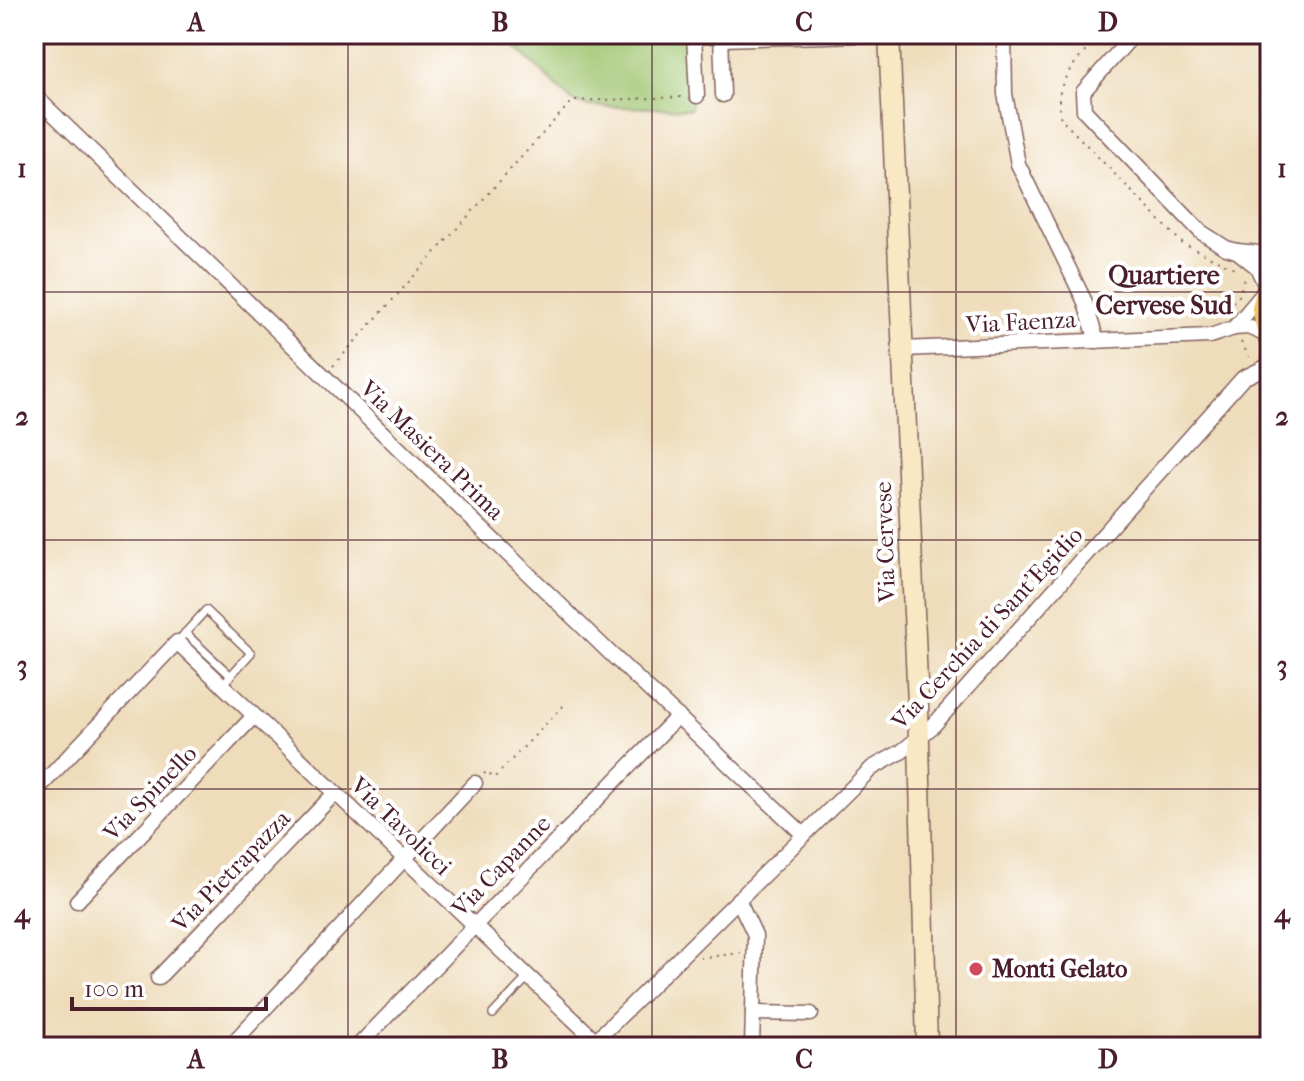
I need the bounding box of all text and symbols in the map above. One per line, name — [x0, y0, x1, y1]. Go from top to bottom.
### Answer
text: A — [186, 7, 206, 38]
text: B — [492, 7, 509, 38]
text: C — [795, 7, 813, 38]
text: D — [1098, 7, 1118, 38]
text: 1 — [17, 153, 27, 184]
text: 1 — [1277, 153, 1287, 184]
district label: Quartiere Cervese Sud — [1096, 260, 1233, 321]
street label: Via Faenza — [964, 305, 1078, 339]
street label: Via Masiera Prima — [354, 374, 510, 526]
text: 2 — [15, 401, 29, 432]
text: 2 — [1275, 401, 1289, 432]
street label: Via Cervese — [869, 481, 901, 604]
street label: Via Cerchia di Sant'Egidio — [885, 521, 1088, 736]
text: 3 — [17, 650, 27, 681]
text: 3 — [1277, 650, 1287, 681]
street label: Via Spinello — [97, 739, 202, 847]
street label: Via Tavolicci — [344, 770, 457, 881]
street label: Via Pietrapazza — [165, 804, 297, 938]
street label: Via Capanne — [445, 809, 556, 923]
text: 4 — [13, 898, 31, 930]
text: 4 — [1273, 898, 1291, 930]
place label: Monti Gelato — [992, 955, 1127, 983]
marker: Monti Gelato — [967, 960, 985, 978]
scale bar — [72, 961, 266, 1011]
text: 100 m — [84, 975, 144, 1003]
text: A — [186, 1044, 206, 1075]
text: B — [492, 1044, 509, 1075]
text: C — [795, 1044, 813, 1075]
text: D — [1098, 1044, 1118, 1075]

